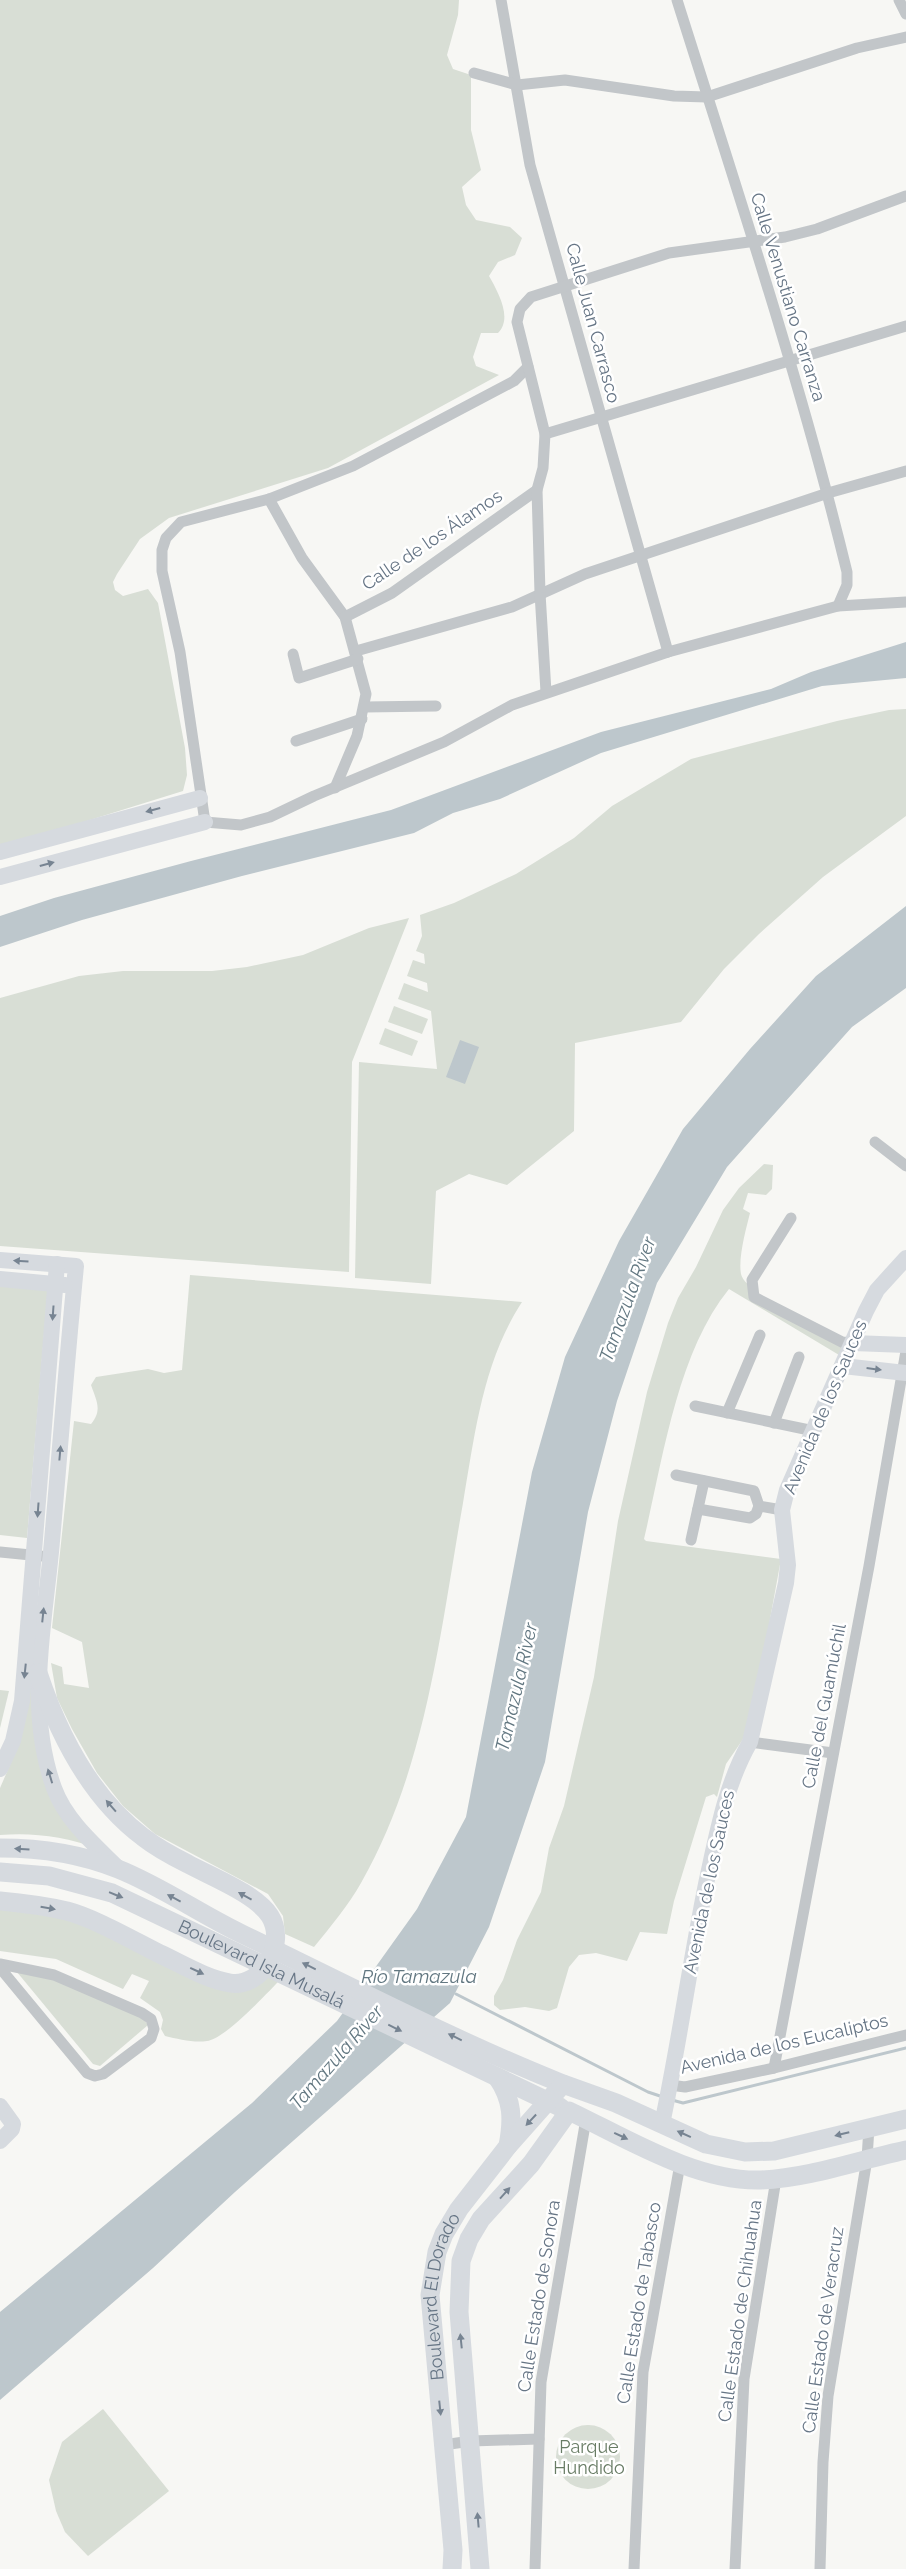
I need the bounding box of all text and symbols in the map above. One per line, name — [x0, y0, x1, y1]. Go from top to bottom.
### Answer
street label: Calle Venustiano Carranza — [747, 190, 830, 404]
street label: Calle Juan Carrasco — [562, 241, 625, 405]
street label: Calle de los Álamos — [357, 484, 506, 594]
one-way arrow — [145, 807, 160, 815]
one-way arrow — [40, 860, 55, 868]
water label: Tamazula River — [594, 1232, 660, 1364]
one-way arrow — [12, 1257, 28, 1265]
one-way arrow — [48, 1305, 56, 1321]
street label: Avenida de los Sauces — [778, 1316, 871, 1497]
one-way arrow — [867, 1365, 883, 1373]
one-way arrow — [56, 1445, 64, 1461]
one-way arrow — [34, 1502, 42, 1518]
one-way arrow — [39, 1606, 47, 1622]
water label: Tamazula River — [491, 1619, 542, 1753]
street label: Calle del Guamúchil — [797, 1622, 850, 1790]
one-way arrow — [20, 1664, 28, 1680]
one-way arrow — [46, 1768, 54, 1783]
street label: Avenida de los Sauces — [679, 1788, 738, 1976]
one-way arrow — [105, 1801, 117, 1813]
one-way arrow — [14, 1844, 30, 1852]
one-way arrow — [109, 1891, 124, 1899]
one-way arrow — [238, 1891, 252, 1900]
one-way arrow — [167, 1894, 182, 1902]
one-way arrow — [41, 1904, 57, 1912]
street label: Boulevard Isla Musalá — [175, 1915, 348, 2013]
one-way arrow — [301, 1962, 316, 1970]
water label: Río Tamazula — [361, 1965, 477, 1987]
one-way arrow — [190, 1967, 204, 1975]
water label: Tamazula River — [285, 1999, 388, 2114]
street label: Avenida de los Eucaliptos — [678, 2009, 890, 2078]
one-way arrow — [388, 2024, 402, 2032]
one-way arrow — [448, 2033, 462, 2041]
one-way arrow — [525, 2114, 537, 2126]
one-way arrow — [677, 2130, 691, 2138]
one-way arrow — [834, 2130, 849, 2138]
one-way arrow — [614, 2132, 628, 2140]
one-way arrow — [499, 2188, 511, 2200]
street label: Calle Estado de Sonora — [513, 2198, 564, 2394]
street label: Calle Estado de Chihuahua — [714, 2198, 766, 2423]
street label: Calle Estado de Tabasco — [612, 2200, 665, 2405]
street label: Boulevard El Dorado — [419, 2209, 464, 2381]
street label: Calle Estado de Veracruz — [798, 2225, 847, 2434]
one-way arrow — [457, 2333, 465, 2349]
one-way arrow — [436, 2400, 444, 2416]
park label: Parque Hundido — [553, 2436, 625, 2478]
one-way arrow — [473, 2512, 481, 2528]

